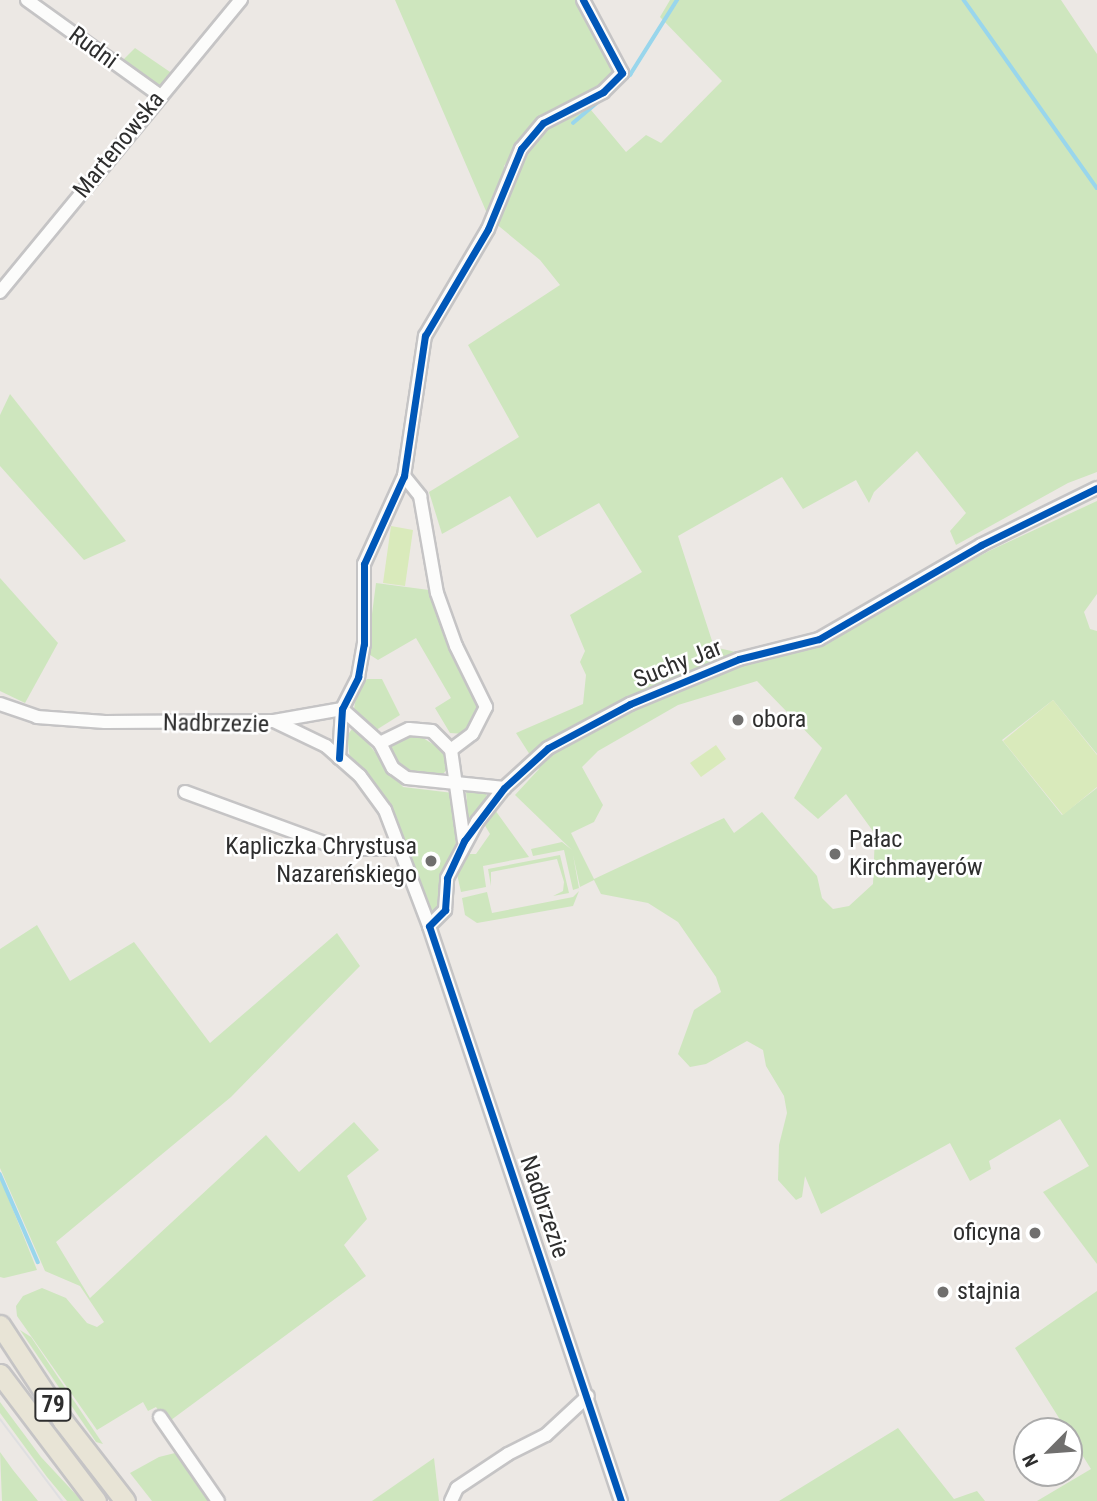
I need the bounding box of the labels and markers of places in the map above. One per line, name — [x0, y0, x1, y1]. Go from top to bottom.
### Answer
place label: obora — [752, 706, 806, 734]
marker: obora — [730, 712, 746, 728]
place label: Pałac Kirchmayerów — [849, 826, 983, 882]
place label: Kapliczka Chrystusa Nazareńskiego — [225, 833, 417, 889]
marker: Pałac Kirchmayerów — [827, 846, 843, 862]
marker: Kapliczka Chrystusa Nazareńskiego — [423, 853, 439, 869]
place label: oficyna — [953, 1219, 1021, 1247]
marker: oficyna — [1027, 1225, 1043, 1241]
place label: stajnia — [957, 1278, 1021, 1306]
marker: stajnia — [935, 1284, 951, 1300]

